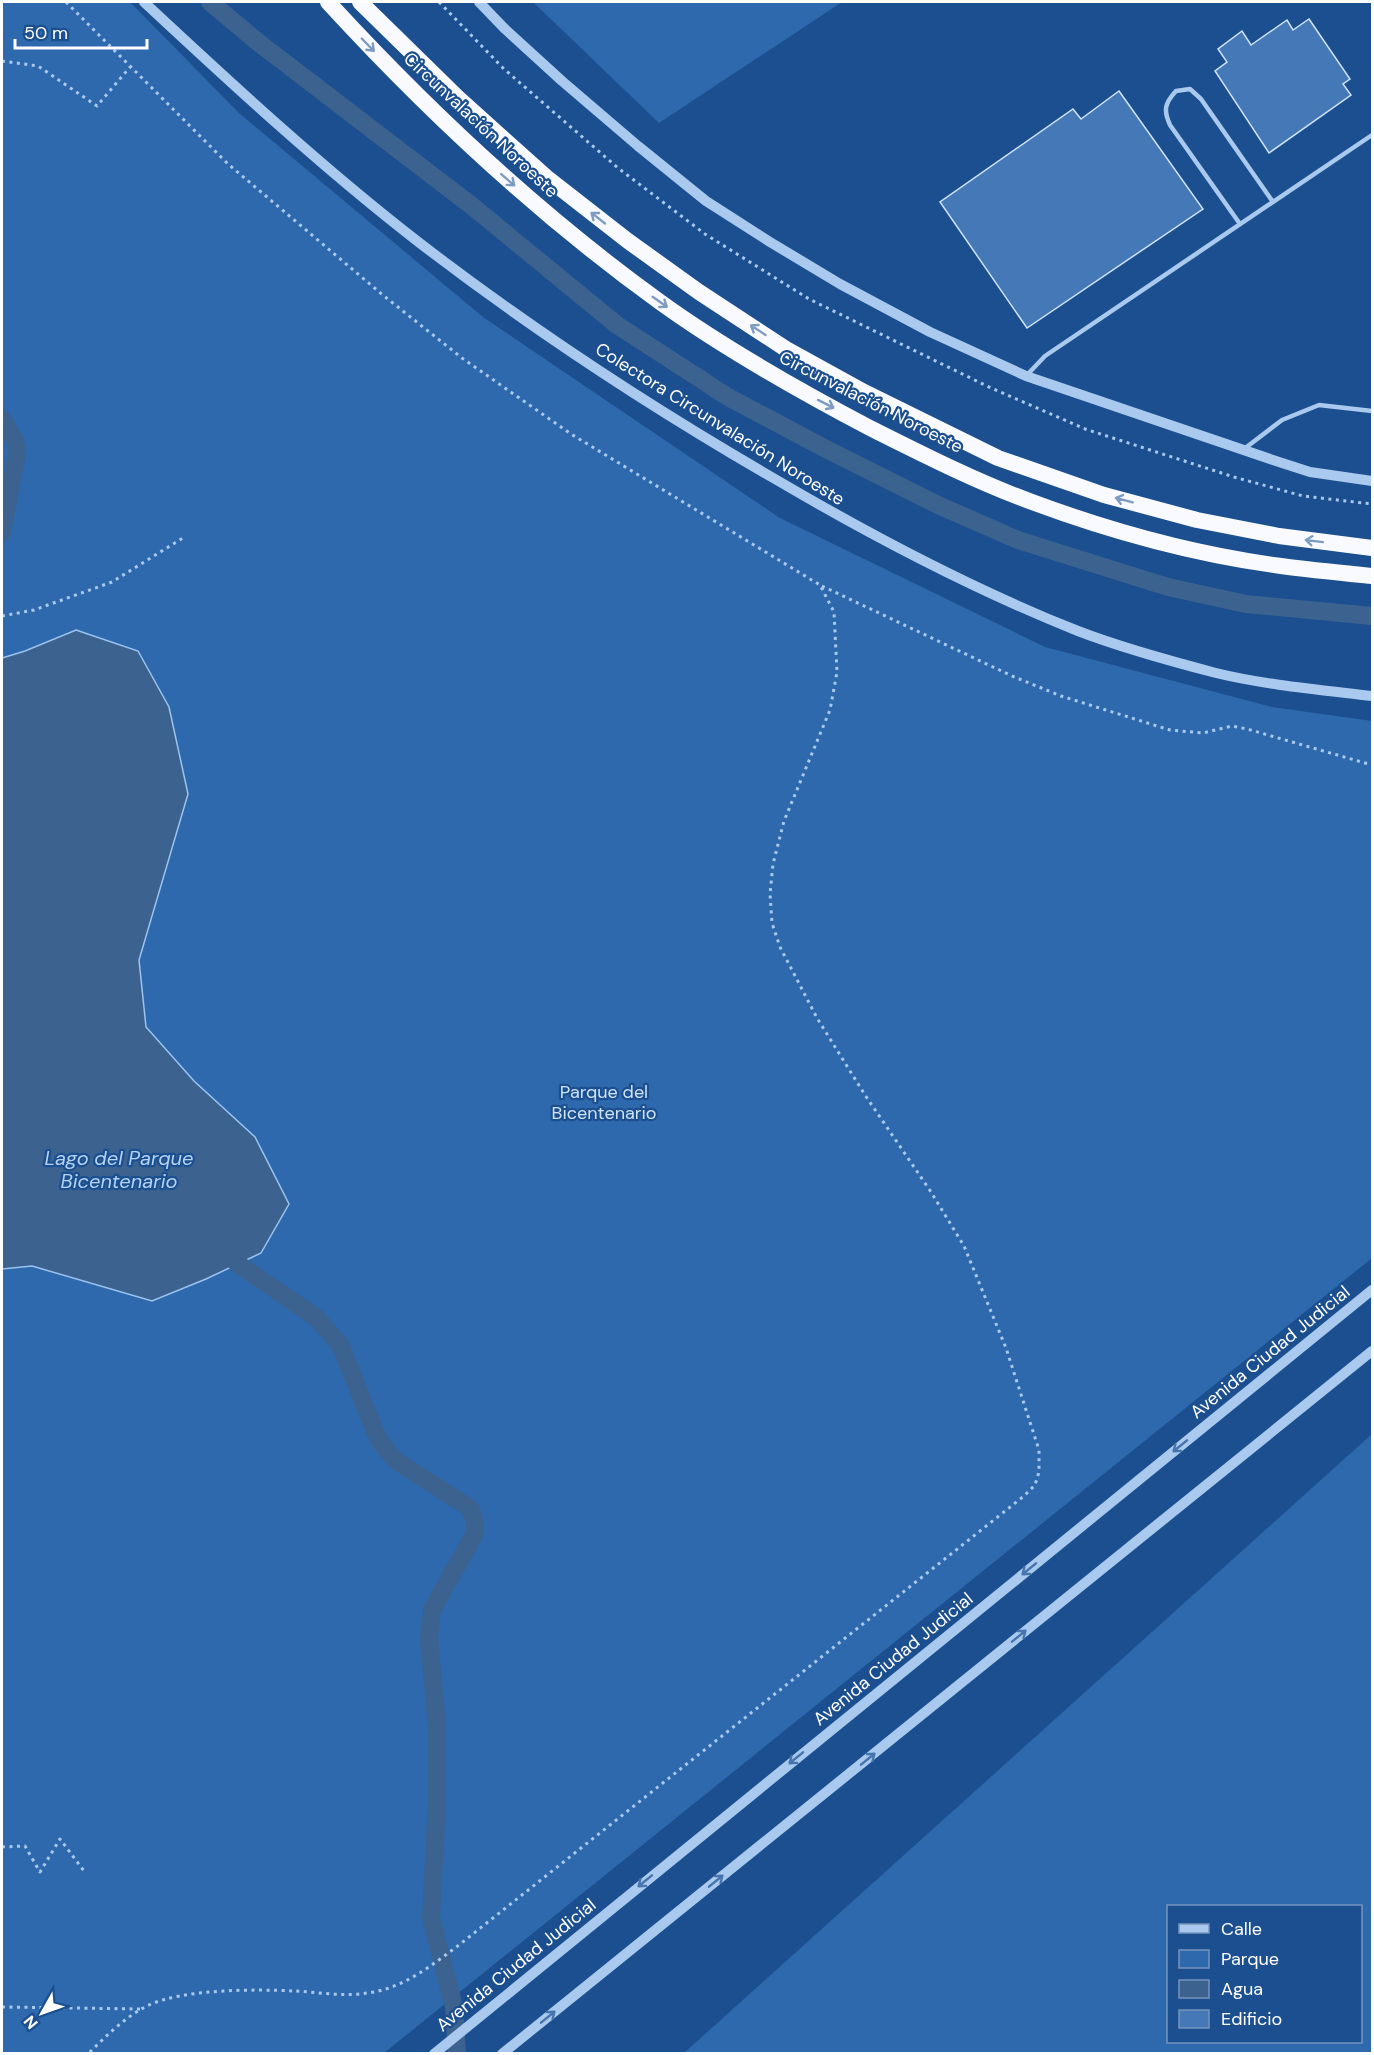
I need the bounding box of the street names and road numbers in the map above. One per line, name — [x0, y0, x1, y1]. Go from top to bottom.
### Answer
street label: Circunvalación Noroeste — [398, 47, 564, 203]
street label: Colectora Circunvalación Noroeste — [591, 337, 849, 511]
street label: Circunvalación Noroeste — [775, 345, 967, 459]
street label: Avenida Ciudad Judicial — [1185, 1280, 1355, 1424]
street label: Avenida Ciudad Judicial — [808, 1587, 978, 1731]
street label: Avenida Ciudad Judicial — [431, 1893, 601, 2037]

